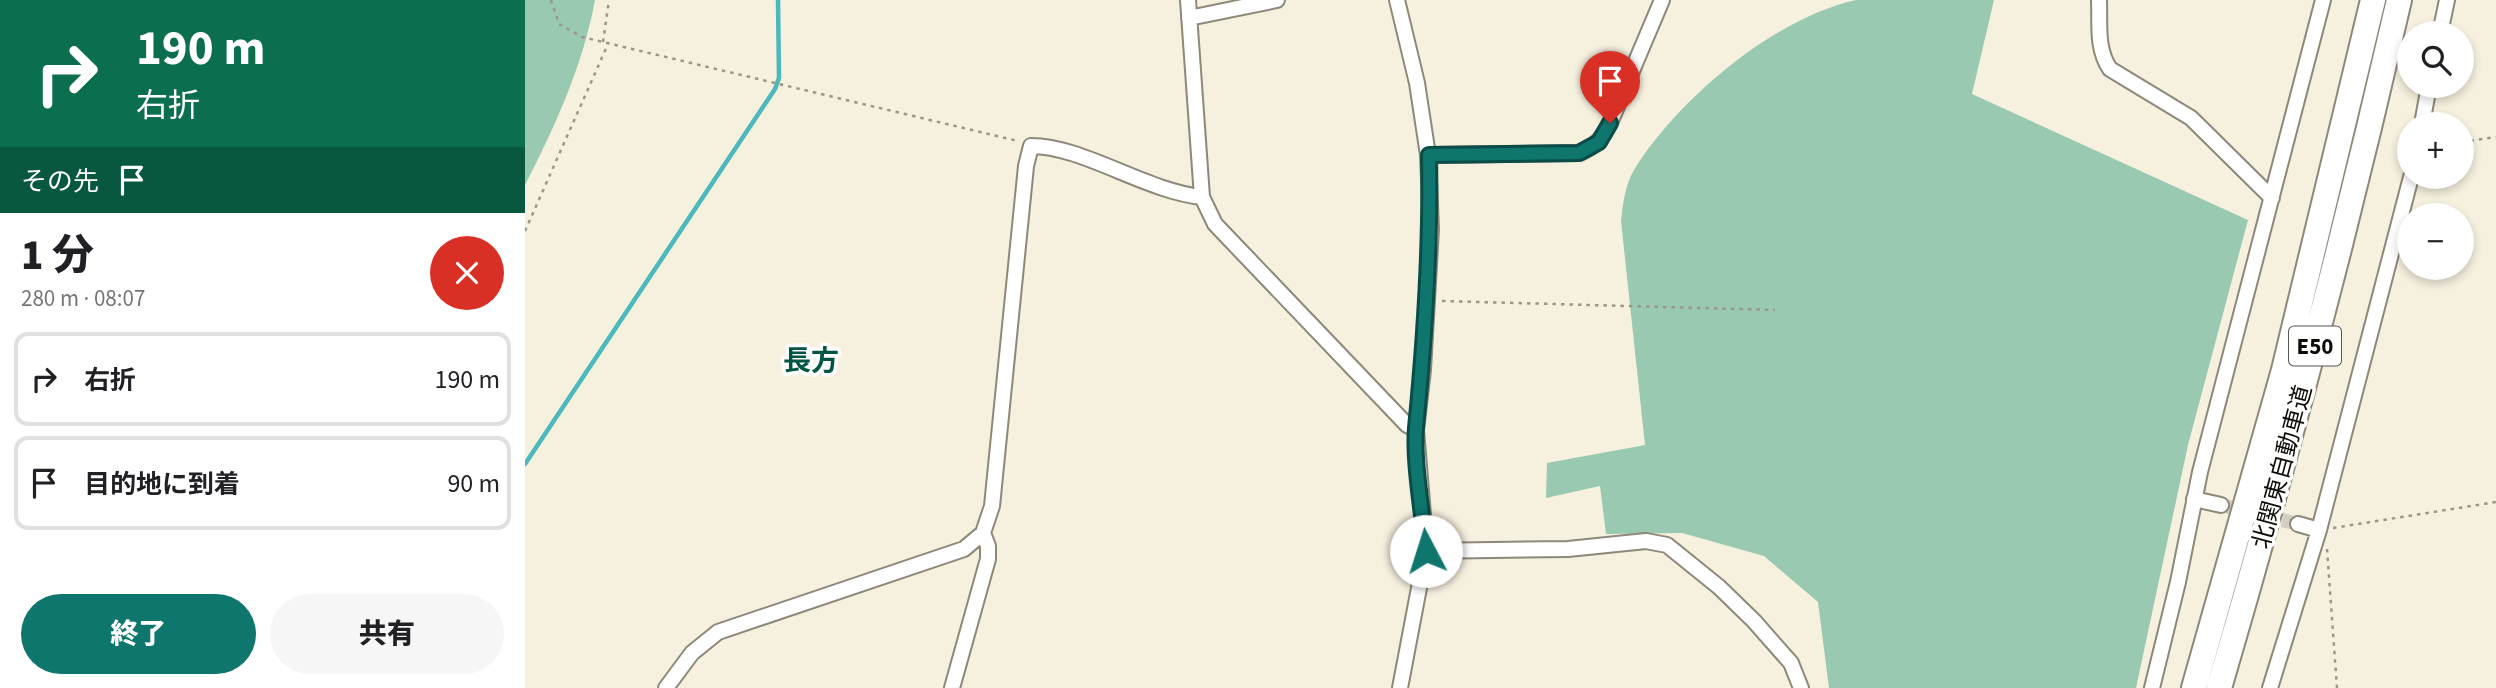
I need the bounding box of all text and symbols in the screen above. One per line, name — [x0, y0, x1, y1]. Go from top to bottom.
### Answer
text: 190 m — [136, 14, 265, 84]
map controls — [2397, 21, 2474, 280]
button: search — [2397, 21, 2474, 98]
icon: right — [21, 28, 112, 119]
pin — [1580, 51, 1640, 123]
icon: arrive — [1591, 62, 1629, 100]
text: 右折 — [136, 83, 200, 129]
button: + — [2397, 112, 2474, 189]
icon: arrive — [113, 161, 151, 199]
text: その先 — [21, 163, 99, 200]
button: − — [2397, 203, 2474, 280]
text: 1 分 — [21, 226, 94, 286]
button: close — [430, 236, 504, 310]
text: 280 m · 08:07 — [21, 282, 145, 315]
road number: E50 — [2289, 326, 2341, 366]
district label: 長方 — [783, 341, 839, 381]
icon: right — [25, 360, 63, 398]
text: 190 m — [434, 361, 500, 398]
text: 右折 — [84, 362, 136, 399]
street label: 北関東自動車道 — [2244, 381, 2321, 553]
icon: arrive — [25, 464, 63, 502]
text: 90 m — [447, 465, 500, 502]
text: 目的地に到着 — [84, 466, 240, 503]
position arrow — [1389, 514, 1463, 588]
button: 終了 — [21, 594, 256, 674]
button: 共有 — [270, 594, 504, 674]

